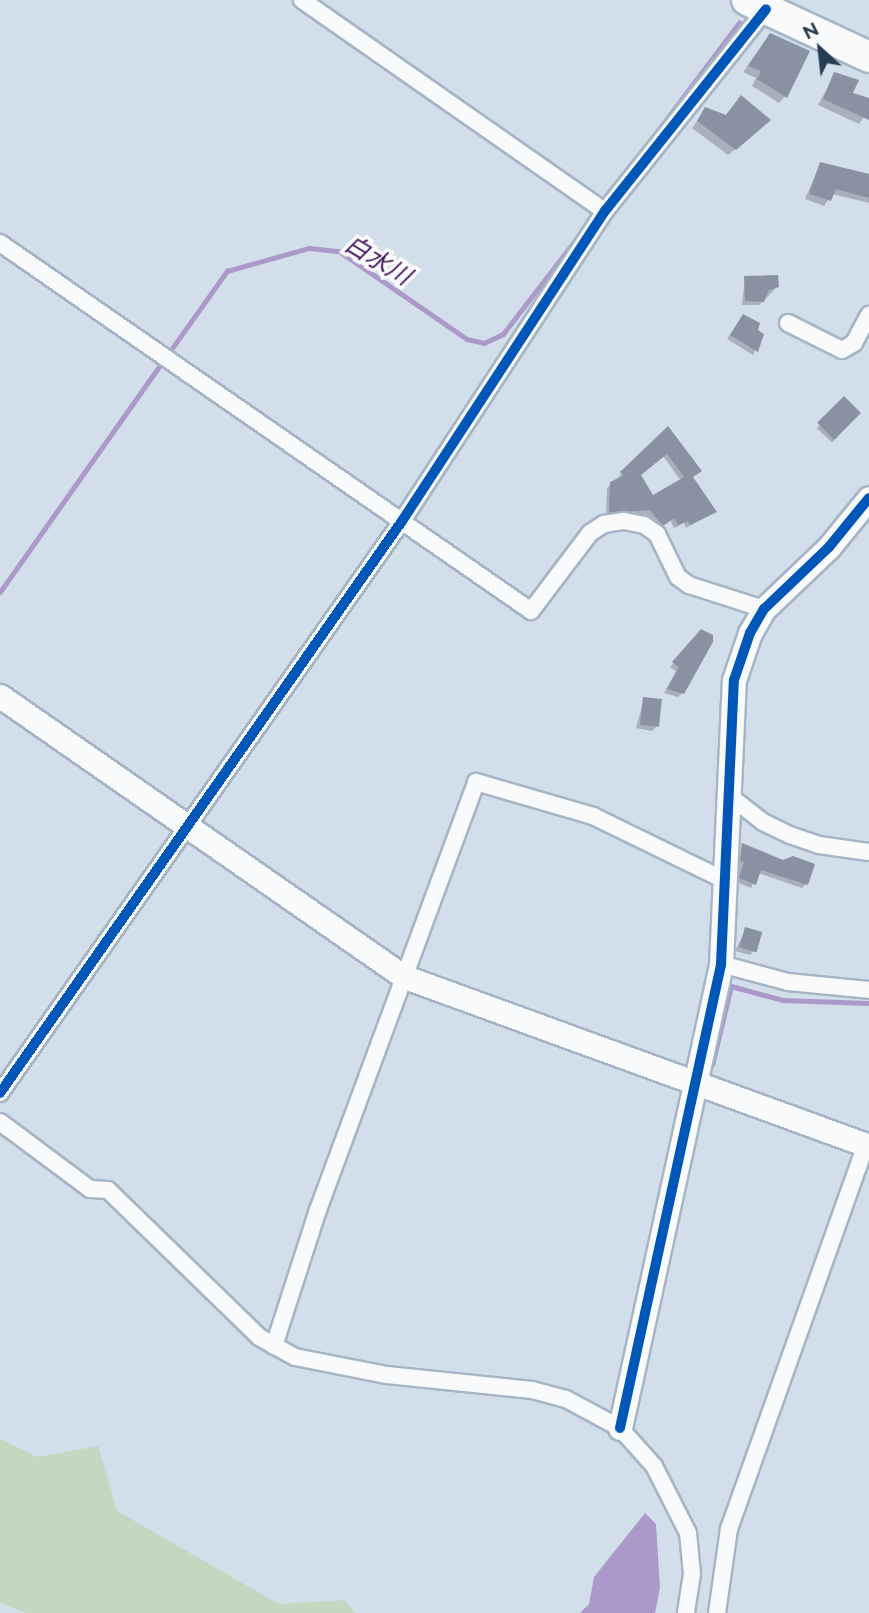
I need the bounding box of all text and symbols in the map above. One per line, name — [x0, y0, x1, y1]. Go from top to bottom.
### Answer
north arrow — [785, 14, 855, 84]
text: N — [799, 17, 822, 43]
water label: 白水川 — [340, 229, 416, 291]

